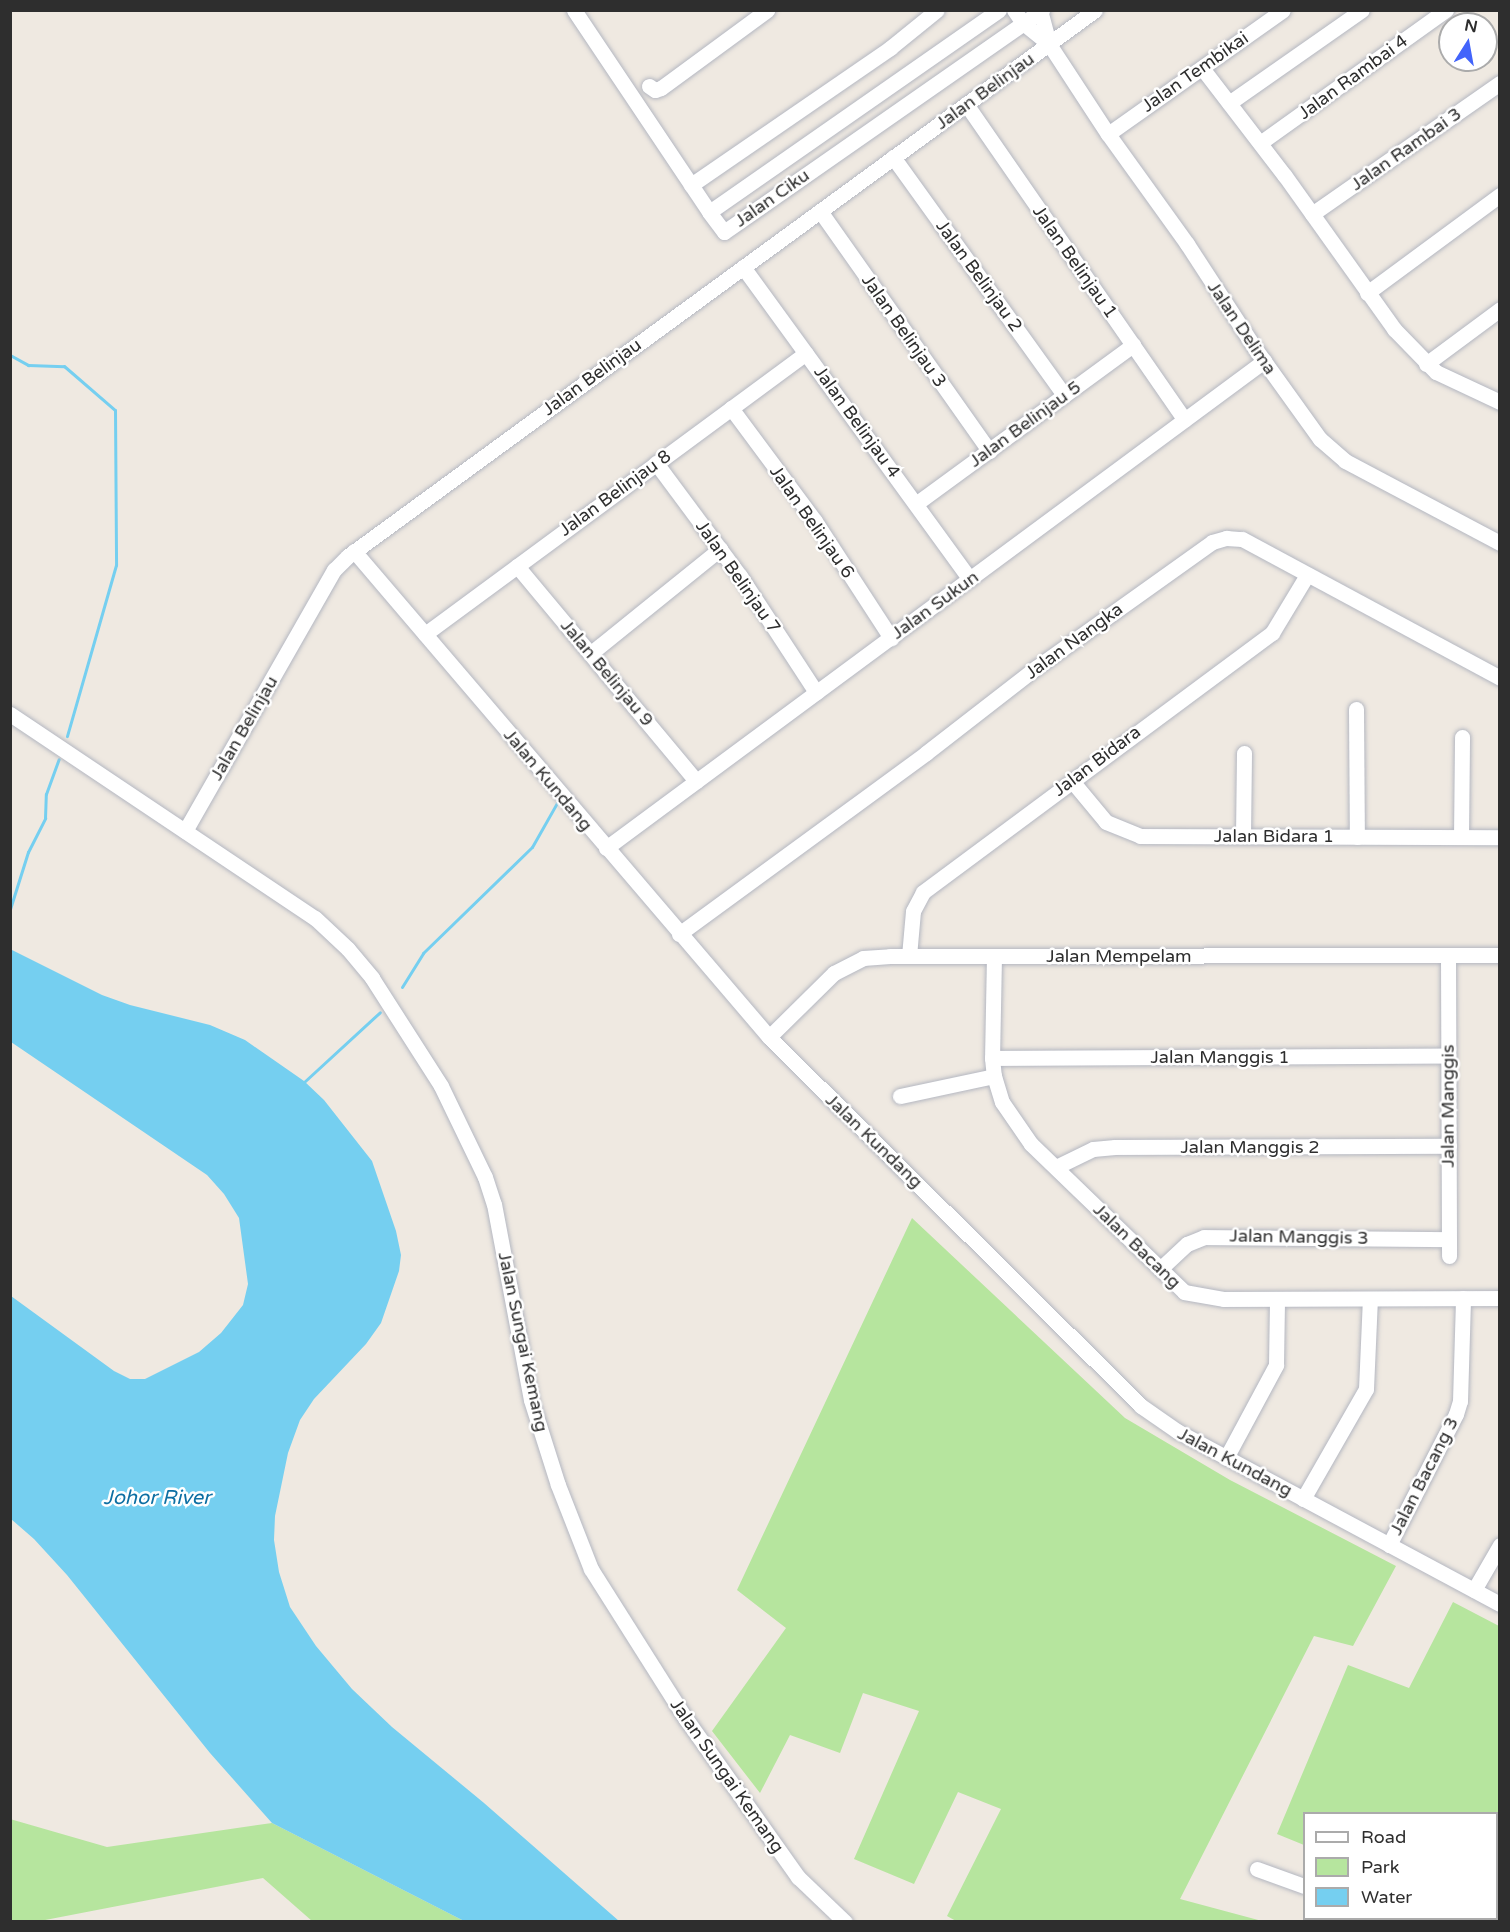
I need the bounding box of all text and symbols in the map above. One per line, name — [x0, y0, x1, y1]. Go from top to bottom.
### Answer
north arrow — [1438, 12, 1498, 72]
text: N — [1463, 15, 1479, 37]
street label: Jalan Tembikai — [1137, 27, 1253, 117]
street label: Jalan Rambai 4 — [1294, 30, 1412, 124]
street label: Jalan Belinjau — [931, 48, 1039, 134]
street label: Jalan Rambai 3 — [1347, 103, 1465, 195]
street label: Jalan Ciku — [730, 164, 814, 232]
street label: Jalan Belinjau 1 — [1028, 201, 1122, 323]
street label: Jalan Belinjau 2 — [931, 216, 1027, 336]
street label: Jalan Belinjau 3 — [857, 270, 951, 392]
street label: Jalan Delima — [1203, 277, 1281, 379]
street label: Jalan Belinjau — [538, 334, 646, 420]
street label: Jalan Belinjau 4 — [809, 362, 905, 482]
street label: Jalan Belinjau 5 — [965, 376, 1085, 472]
street label: Jalan Belinjau 8 — [555, 445, 675, 541]
street label: Jalan Belinjau 6 — [765, 461, 859, 583]
street label: Jalan Belinjau 7 — [691, 516, 785, 638]
street label: Jalan Sukun — [887, 566, 983, 644]
street label: Jalan Nangka — [1021, 598, 1127, 684]
street label: Jalan Belinjau 9 — [556, 615, 658, 731]
street label: Jalan Belinjau — [205, 672, 283, 784]
street label: Jalan Bidara — [1049, 721, 1145, 801]
street label: Jalan Kundang — [499, 725, 597, 835]
street label: Jalan Bidara 1 — [1214, 825, 1334, 847]
street label: Jalan Mempelam — [1046, 945, 1192, 967]
street label: Jalan Manggis — [1437, 1044, 1459, 1168]
street label: Jalan Manggis 1 — [1150, 1046, 1290, 1068]
street label: Jalan Kundang — [821, 1089, 927, 1193]
street label: Jalan Manggis 2 — [1180, 1136, 1320, 1158]
street label: Jalan Bacang — [1089, 1199, 1185, 1293]
street label: Jalan Manggis 3 — [1229, 1225, 1369, 1249]
street label: Jalan Sungai Kemang — [493, 1250, 553, 1434]
street label: Jalan Bacang 3 — [1385, 1413, 1463, 1539]
street label: Jalan Kundang — [1174, 1423, 1296, 1501]
water label: Johor River — [103, 1486, 211, 1510]
street label: Jalan Sungai Kemang — [666, 1695, 788, 1857]
legend — [1303, 1812, 1498, 1920]
text: Road — [1361, 1826, 1406, 1848]
text: Park — [1361, 1856, 1399, 1878]
text: Water — [1361, 1886, 1412, 1908]

